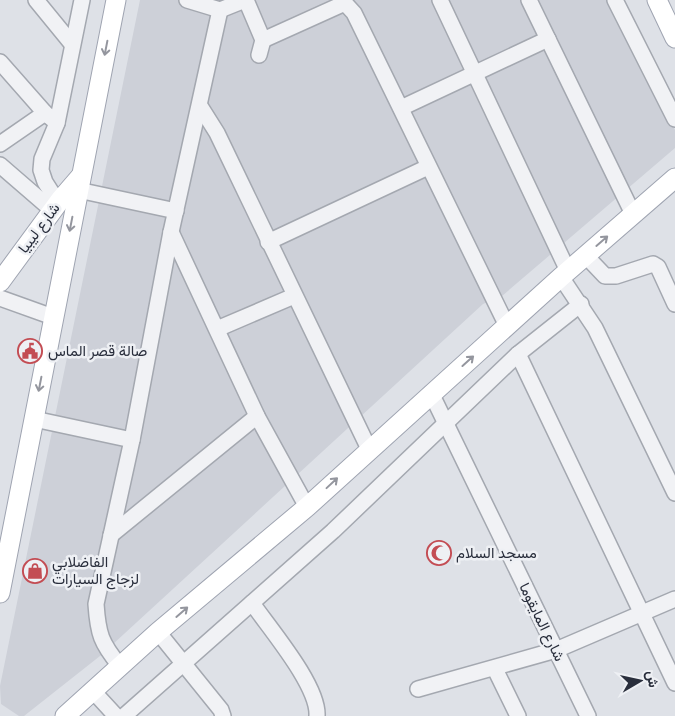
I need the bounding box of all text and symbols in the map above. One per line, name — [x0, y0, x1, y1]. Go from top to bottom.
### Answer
one-way arrow — [101, 39, 110, 55]
street label: شارع ليبيا — [14, 199, 65, 258]
one-way arrow — [66, 216, 76, 232]
one-way arrow — [596, 235, 609, 247]
public building icon: صالة قصر الماس — [17, 338, 43, 364]
place label: صالة قصر الماس — [48, 342, 147, 361]
one-way arrow — [461, 355, 474, 367]
one-way arrow — [35, 376, 45, 392]
one-way arrow — [326, 477, 338, 489]
mosque icon: مسجد السلام — [426, 540, 452, 566]
place label: مسجد السلام — [456, 544, 537, 563]
place label: الفاضلابي لزجاج السيارات — [52, 553, 139, 590]
shop icon: الفاضلابي لزجاج السيارات — [22, 558, 48, 584]
street label: شارع المايقوما — [514, 580, 569, 665]
one-way arrow — [175, 606, 188, 617]
north arrow — [615, 656, 665, 706]
text: ش — [643, 669, 662, 689]

